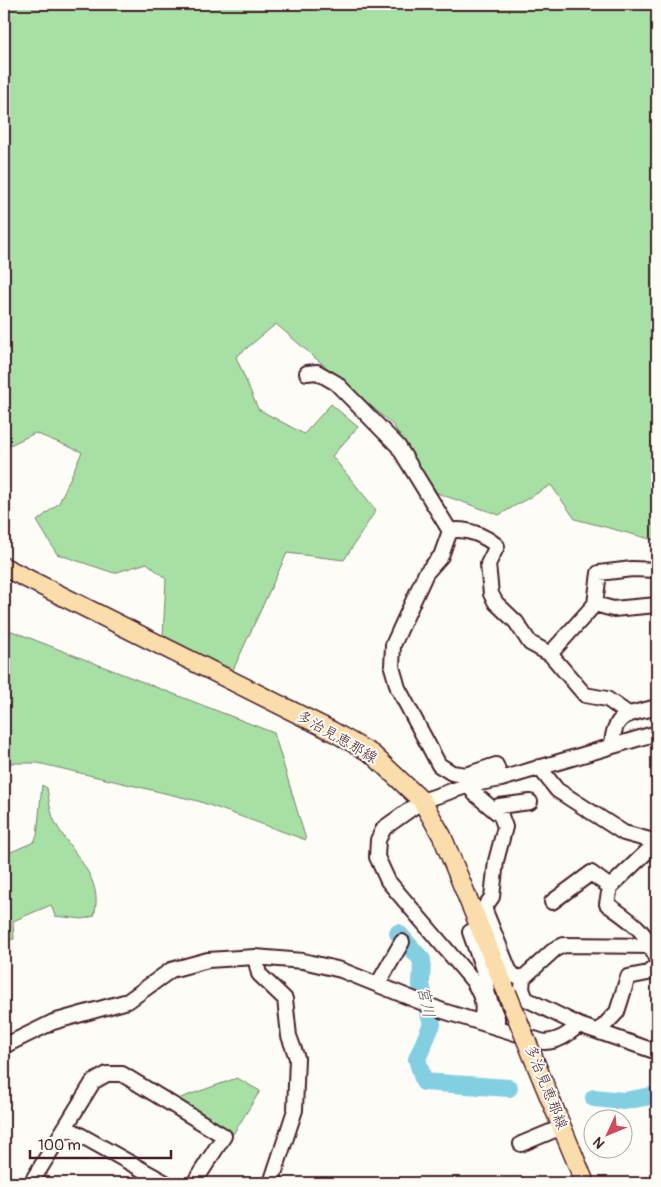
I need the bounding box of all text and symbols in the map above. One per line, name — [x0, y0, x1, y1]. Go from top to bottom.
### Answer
street label: 多治見恵那線 — [293, 706, 381, 768]
water label: 宮川 — [413, 984, 439, 1020]
street label: 多治見恵那線 — [520, 1042, 572, 1132]
north arrow — [584, 1110, 634, 1160]
scale bar — [30, 1127, 171, 1159]
text: N — [590, 1133, 608, 1152]
text: 100 m — [38, 1136, 81, 1155]

